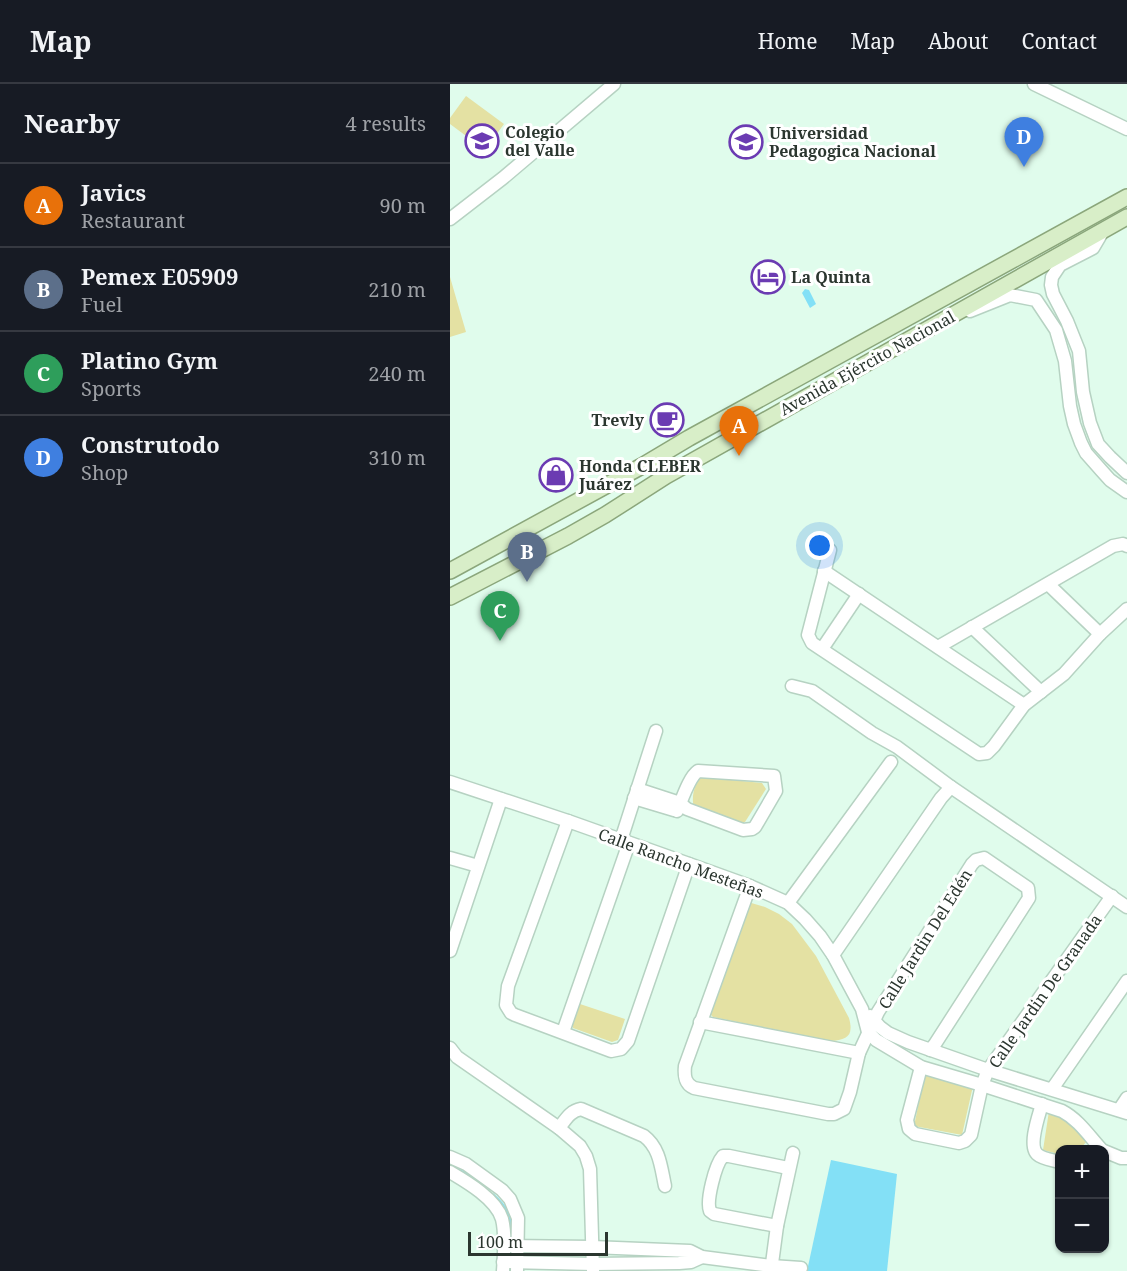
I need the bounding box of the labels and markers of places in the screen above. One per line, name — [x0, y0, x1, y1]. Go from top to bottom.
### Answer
pin: D — [1004, 118, 1044, 167]
place label: Colegio del Valle — [505, 121, 575, 161]
place label: Universidad Pedagogica Nacional — [769, 122, 936, 162]
school or university icon: Colegio del Valle — [464, 123, 500, 159]
school or university icon: Universidad Pedagogica Nacional — [728, 124, 764, 160]
hotel icon: La Quinta — [750, 259, 786, 295]
place label: La Quinta — [791, 266, 871, 288]
cafe icon: Trevly — [649, 402, 685, 438]
pin: A — [720, 406, 758, 456]
place label: Trevly — [591, 409, 645, 431]
place label: Honda CLEBER Juárez — [578, 455, 702, 495]
shop icon: Honda CLEBER Juárez — [538, 457, 574, 493]
pin: B — [508, 532, 547, 582]
pin: C — [481, 592, 520, 641]

